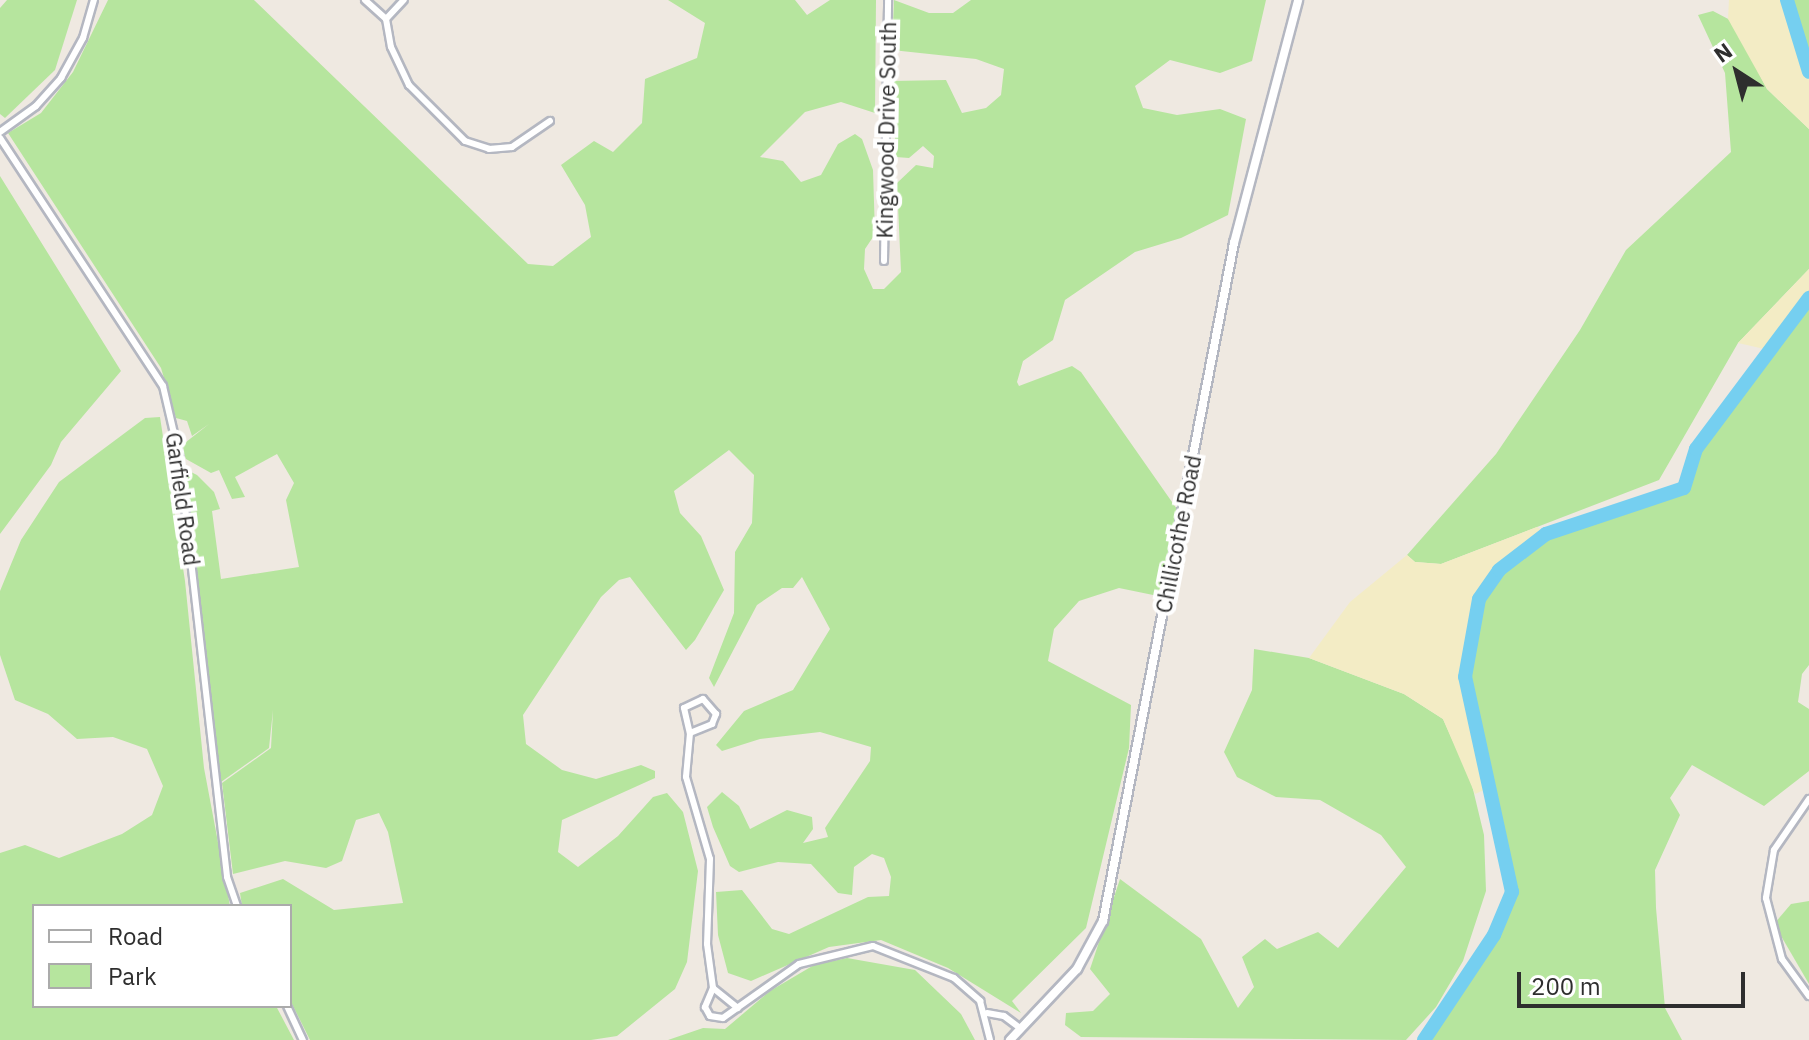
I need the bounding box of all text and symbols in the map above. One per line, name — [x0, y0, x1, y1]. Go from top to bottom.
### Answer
street label: Kingwood Drive South — [871, 21, 901, 239]
north arrow — [1697, 32, 1777, 112]
text: N — [1708, 36, 1738, 69]
street label: Garfield Road — [161, 431, 205, 567]
street label: Chillicothe Road — [1150, 453, 1206, 615]
legend — [32, 904, 292, 1008]
text: Road — [108, 920, 163, 952]
scale bar — [1521, 956, 1749, 1006]
text: Park — [108, 960, 157, 992]
text: 200 m — [1531, 970, 1601, 1002]

